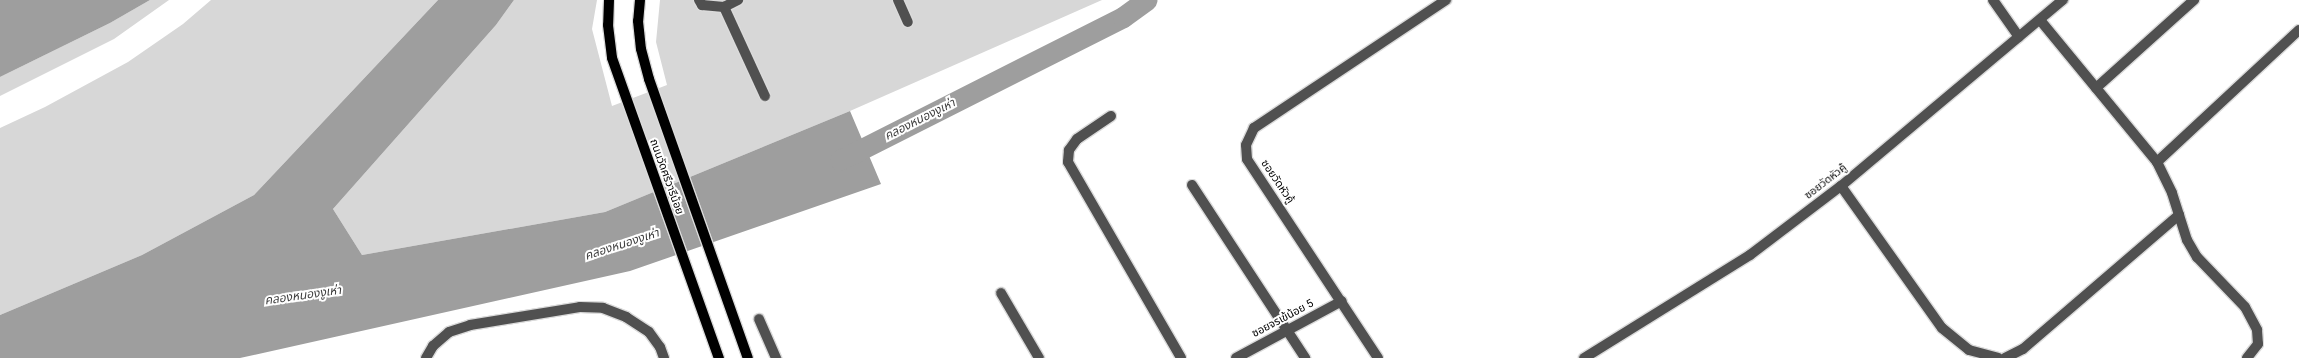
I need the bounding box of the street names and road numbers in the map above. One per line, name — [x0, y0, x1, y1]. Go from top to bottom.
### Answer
street label: ถนนวัดศรีวารีน้อย — [646, 137, 686, 217]
street label: ซอยวัดหัวคู้ — [1258, 158, 1296, 206]
street label: ซอยวัดหัวคู้ — [1802, 161, 1850, 203]
street label: ซอยจรเข้น้อย 5 — [1250, 297, 1316, 341]

